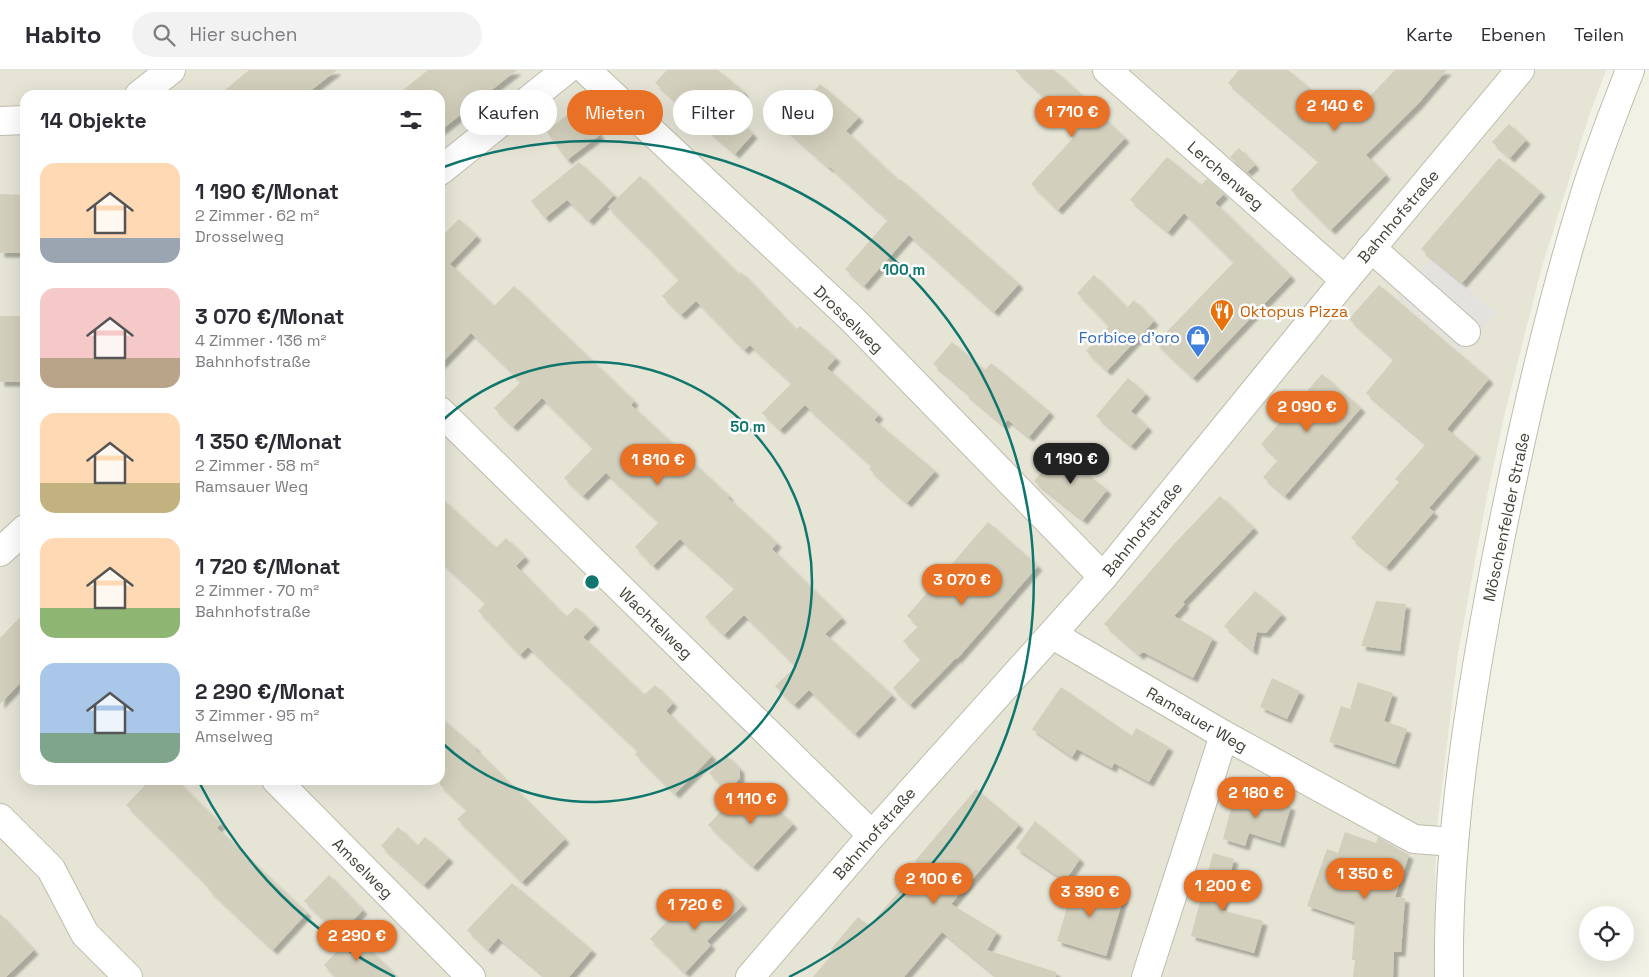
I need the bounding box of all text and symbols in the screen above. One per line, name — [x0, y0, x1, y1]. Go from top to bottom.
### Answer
search box — [132, 12, 482, 57]
text: Habito — [25, 19, 102, 50]
icon: search — [150, 21, 178, 49]
text: Hier suchen — [190, 22, 297, 47]
text: Karte — [1406, 23, 1453, 46]
text: Ebenen — [1481, 23, 1546, 46]
text: Teilen — [1574, 23, 1624, 46]
chip: Kaufen — [460, 90, 557, 135]
chip: Mieten — [567, 90, 663, 135]
chip: Filter — [673, 90, 753, 135]
chip: Neu — [763, 90, 833, 135]
pin: 2 140 € — [1289, 90, 1381, 132]
text: 2 140 € — [1307, 95, 1363, 116]
pin: 1 710 € — [1026, 96, 1118, 138]
text: 1 710 € — [1046, 101, 1098, 122]
icon: filters — [397, 106, 425, 134]
text: 14 Objekte — [40, 107, 147, 134]
street label: Lerchenweg — [1183, 136, 1268, 214]
street label: Bahnhofstraße — [1353, 165, 1444, 267]
text: 1 190 €/Monat — [195, 178, 339, 205]
icon: home — [80, 183, 140, 243]
text: 2 Zimmer · 62 m² — [195, 205, 319, 226]
text: Drosselweg — [195, 226, 284, 247]
text: 100 m — [883, 260, 925, 279]
street label: Drosselweg — [809, 281, 888, 358]
restaurant icon: Oktopus Pizza — [1209, 298, 1235, 332]
place label: Oktopus Pizza — [1240, 301, 1348, 322]
text: 3 070 €/Monat — [195, 303, 344, 330]
icon: home — [80, 308, 140, 368]
shop icon: Forbice d'oro — [1185, 324, 1211, 358]
place label: Forbice d'oro — [1079, 327, 1180, 348]
text: 4 Zimmer · 136 m² — [195, 330, 326, 351]
text: Bahnhofstraße — [195, 351, 311, 372]
pin: 2 090 € — [1261, 390, 1353, 433]
text: 2 090 € — [1277, 396, 1337, 417]
text: 50 m — [730, 417, 766, 436]
text: 1 350 €/Monat — [195, 428, 342, 455]
street label: Möschenfelder Straße — [1478, 431, 1535, 604]
icon: home — [80, 433, 140, 493]
pin: 1 190 € — [1025, 442, 1117, 485]
pin: 1 810 € — [612, 444, 704, 486]
text: 1 190 € — [1044, 448, 1098, 469]
text: 1 810 € — [631, 449, 685, 470]
text: 2 Zimmer · 58 m² — [195, 455, 319, 476]
text: Ramsauer Weg — [195, 476, 308, 497]
street label: Bahnhofstraße — [1098, 478, 1187, 581]
text: 1 720 €/Monat — [195, 553, 340, 580]
icon: home — [80, 558, 140, 618]
pin: 3 070 € — [916, 564, 1008, 606]
text: 3 070 € — [933, 569, 991, 590]
centre of rings — [583, 573, 601, 591]
text: 2 Zimmer · 70 m² — [195, 580, 319, 601]
street label: Wachtelweg — [614, 583, 697, 664]
text: Bahnhofstraße — [195, 601, 311, 622]
text: 2 290 €/Monat — [195, 678, 345, 705]
street label: Ramsauer Weg — [1142, 682, 1251, 757]
icon: home — [80, 683, 140, 743]
text: 3 Zimmer · 95 m² — [195, 705, 319, 726]
text: Amselweg — [195, 726, 273, 747]
pin: 2 180 € — [1210, 776, 1302, 819]
pin: 1 110 € — [705, 782, 797, 825]
text: 2 180 € — [1228, 782, 1284, 803]
street label: Bahnhofstraße — [828, 783, 920, 884]
text: 1 110 € — [725, 788, 777, 809]
street label: Amselweg — [328, 833, 398, 903]
pin: 1 350 € — [1319, 858, 1411, 900]
pin: 2 100 € — [888, 862, 980, 905]
text: 1 350 € — [1337, 863, 1393, 884]
text: 2 100 € — [906, 868, 962, 889]
pin: 1 200 € — [1177, 870, 1269, 912]
text: 1 200 € — [1195, 875, 1251, 896]
pin: 3 390 € — [1044, 876, 1136, 918]
text: 3 390 € — [1061, 881, 1119, 902]
pin: 1 720 € — [649, 888, 741, 931]
text: 1 720 € — [668, 894, 722, 915]
map controls — [1579, 906, 1634, 961]
button: locate — [1579, 906, 1634, 961]
pin: 2 290 € — [311, 920, 403, 962]
text: 2 290 € — [328, 925, 386, 946]

